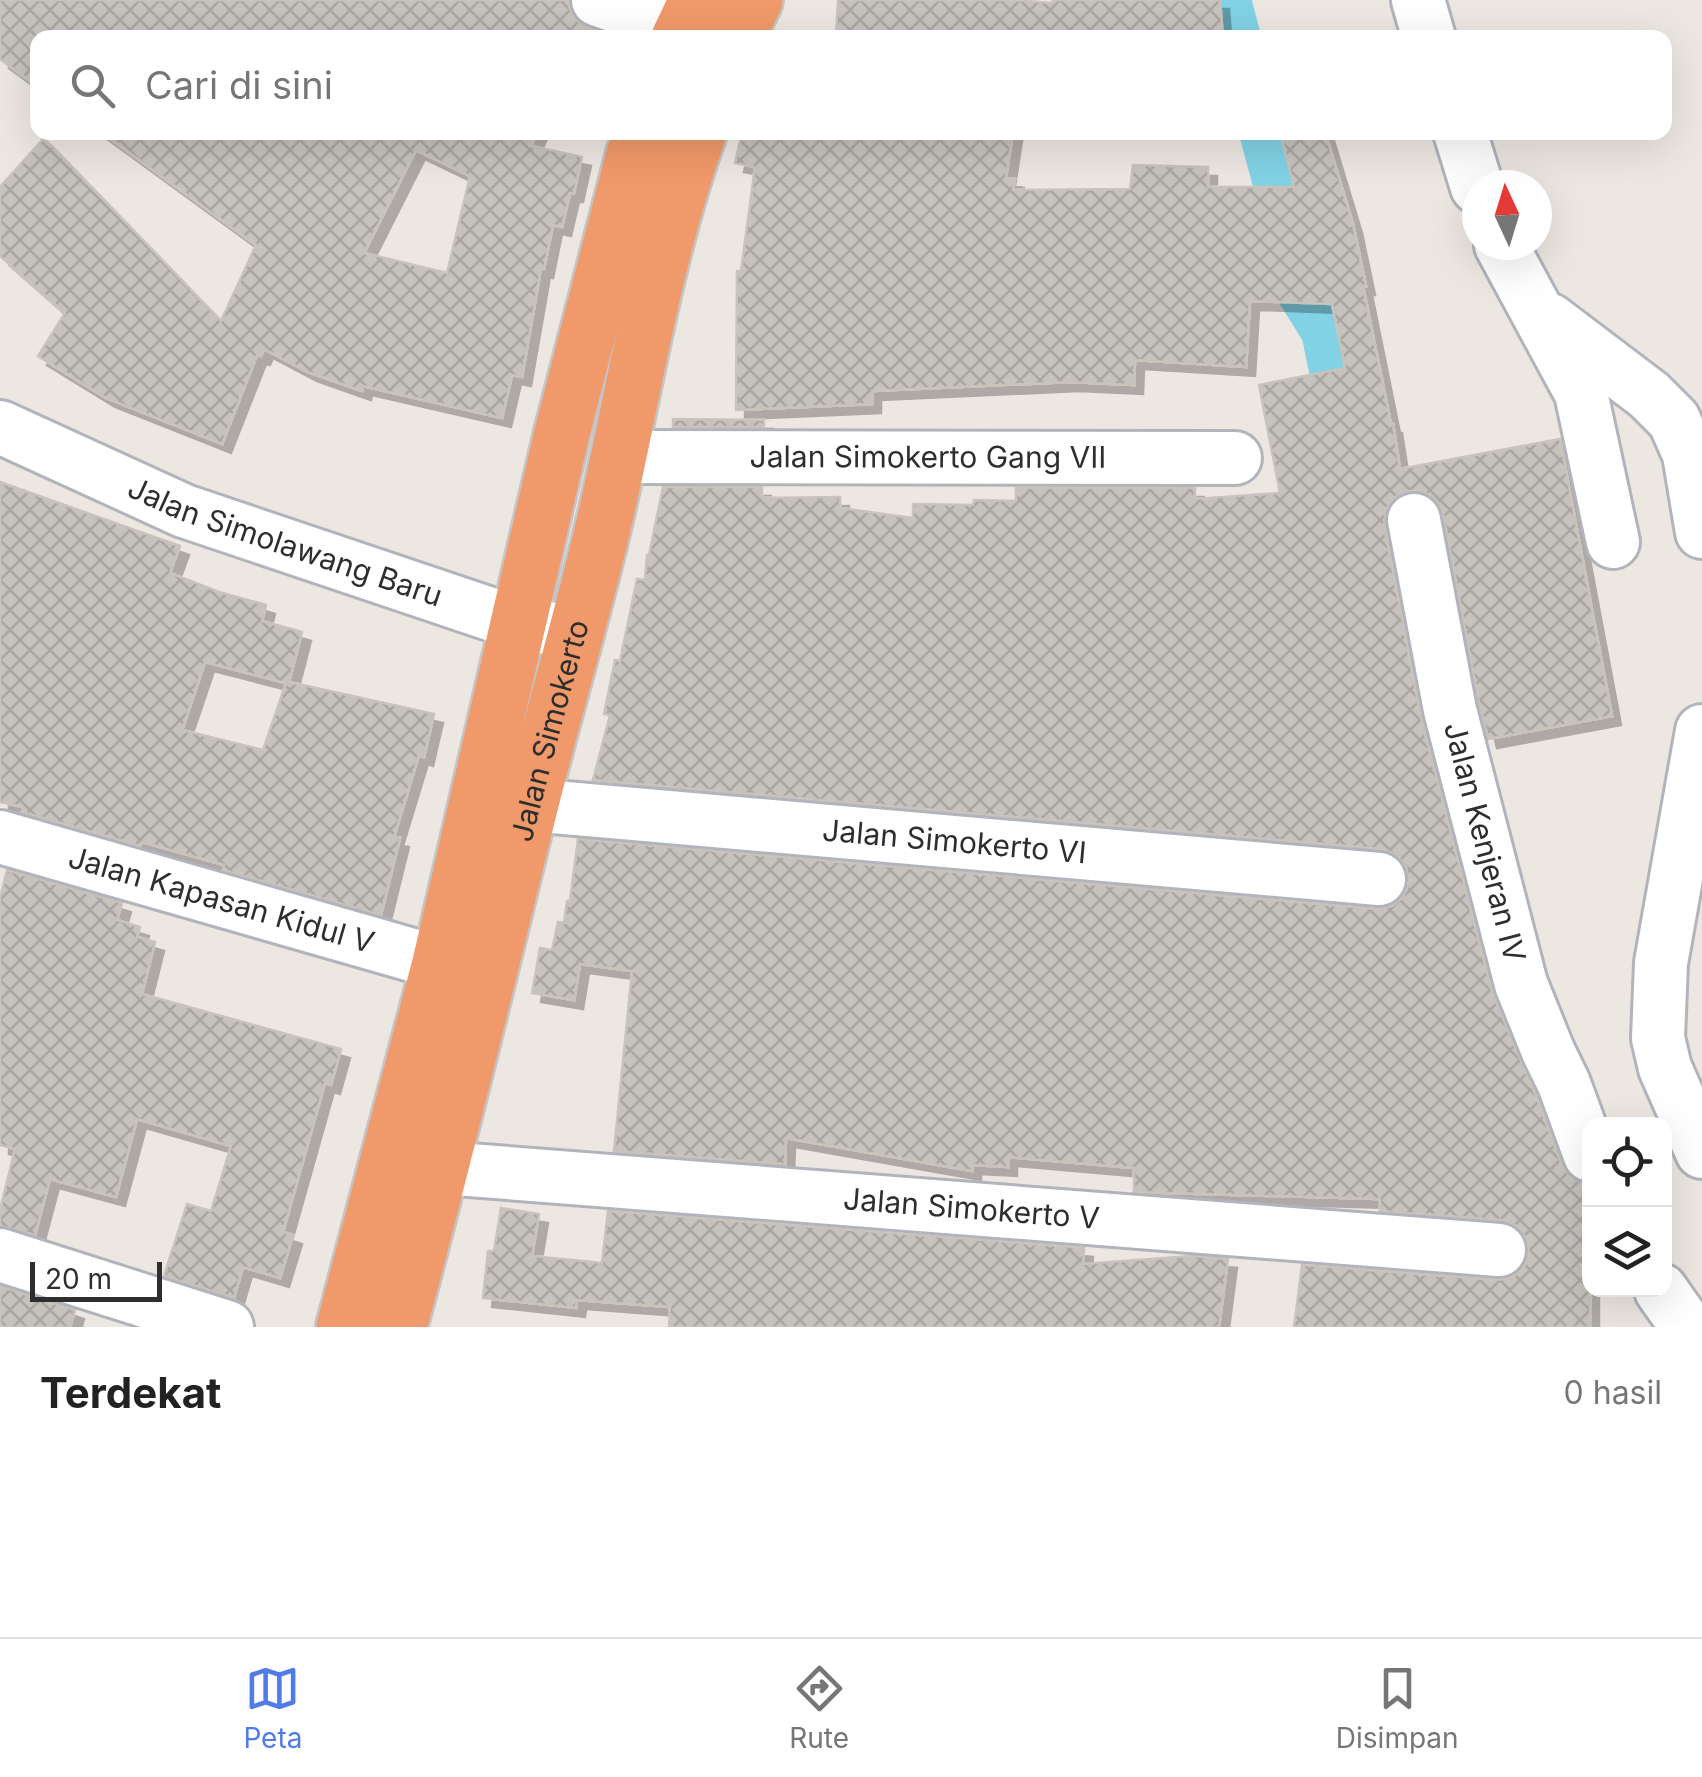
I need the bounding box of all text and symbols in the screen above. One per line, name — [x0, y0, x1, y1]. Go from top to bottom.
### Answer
search box — [30, 30, 1672, 140]
icon: search — [65, 58, 120, 113]
text: Cari di sini — [145, 62, 333, 108]
north arrow — [1462, 170, 1552, 260]
street label: Jalan Simokerto Gang VII — [750, 438, 1106, 475]
street label: Jalan Simolawang Baru — [123, 469, 447, 614]
street label: Jalan Simokerto — [503, 616, 596, 845]
street label: Jalan Kenjeran IV — [1437, 718, 1534, 966]
street label: Jalan Simokerto VI — [821, 812, 1088, 870]
street label: Jalan Kapasan Kidul V — [64, 839, 378, 960]
map controls — [1582, 1117, 1672, 1297]
button: locate — [1582, 1117, 1672, 1207]
street label: Jalan Simokerto V — [842, 1180, 1101, 1236]
button: layers — [1582, 1207, 1672, 1297]
scale bar — [30, 1257, 162, 1302]
text: 20 m — [45, 1262, 112, 1296]
text: Terdekat — [40, 1367, 221, 1418]
text: 0 hasil — [1564, 1373, 1662, 1412]
tab: Peta — [243, 1661, 302, 1755]
tab: Rute — [789, 1661, 849, 1755]
tab: Disimpan — [1336, 1661, 1459, 1755]

